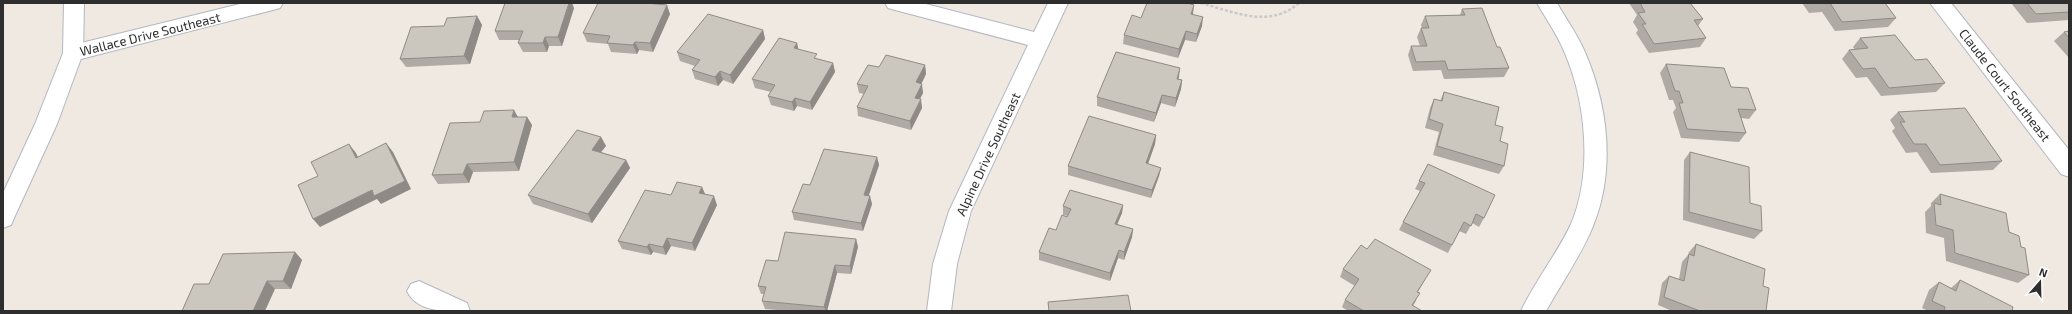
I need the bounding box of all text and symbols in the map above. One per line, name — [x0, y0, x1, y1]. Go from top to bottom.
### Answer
street label: Wallace Drive Southeast — [78, 9, 222, 59]
street label: Claude Court Southeast — [1956, 25, 2054, 145]
street label: Alpine Drive Southeast — [952, 90, 1024, 218]
north arrow — [2020, 262, 2060, 302]
text: N — [2038, 265, 2050, 280]

